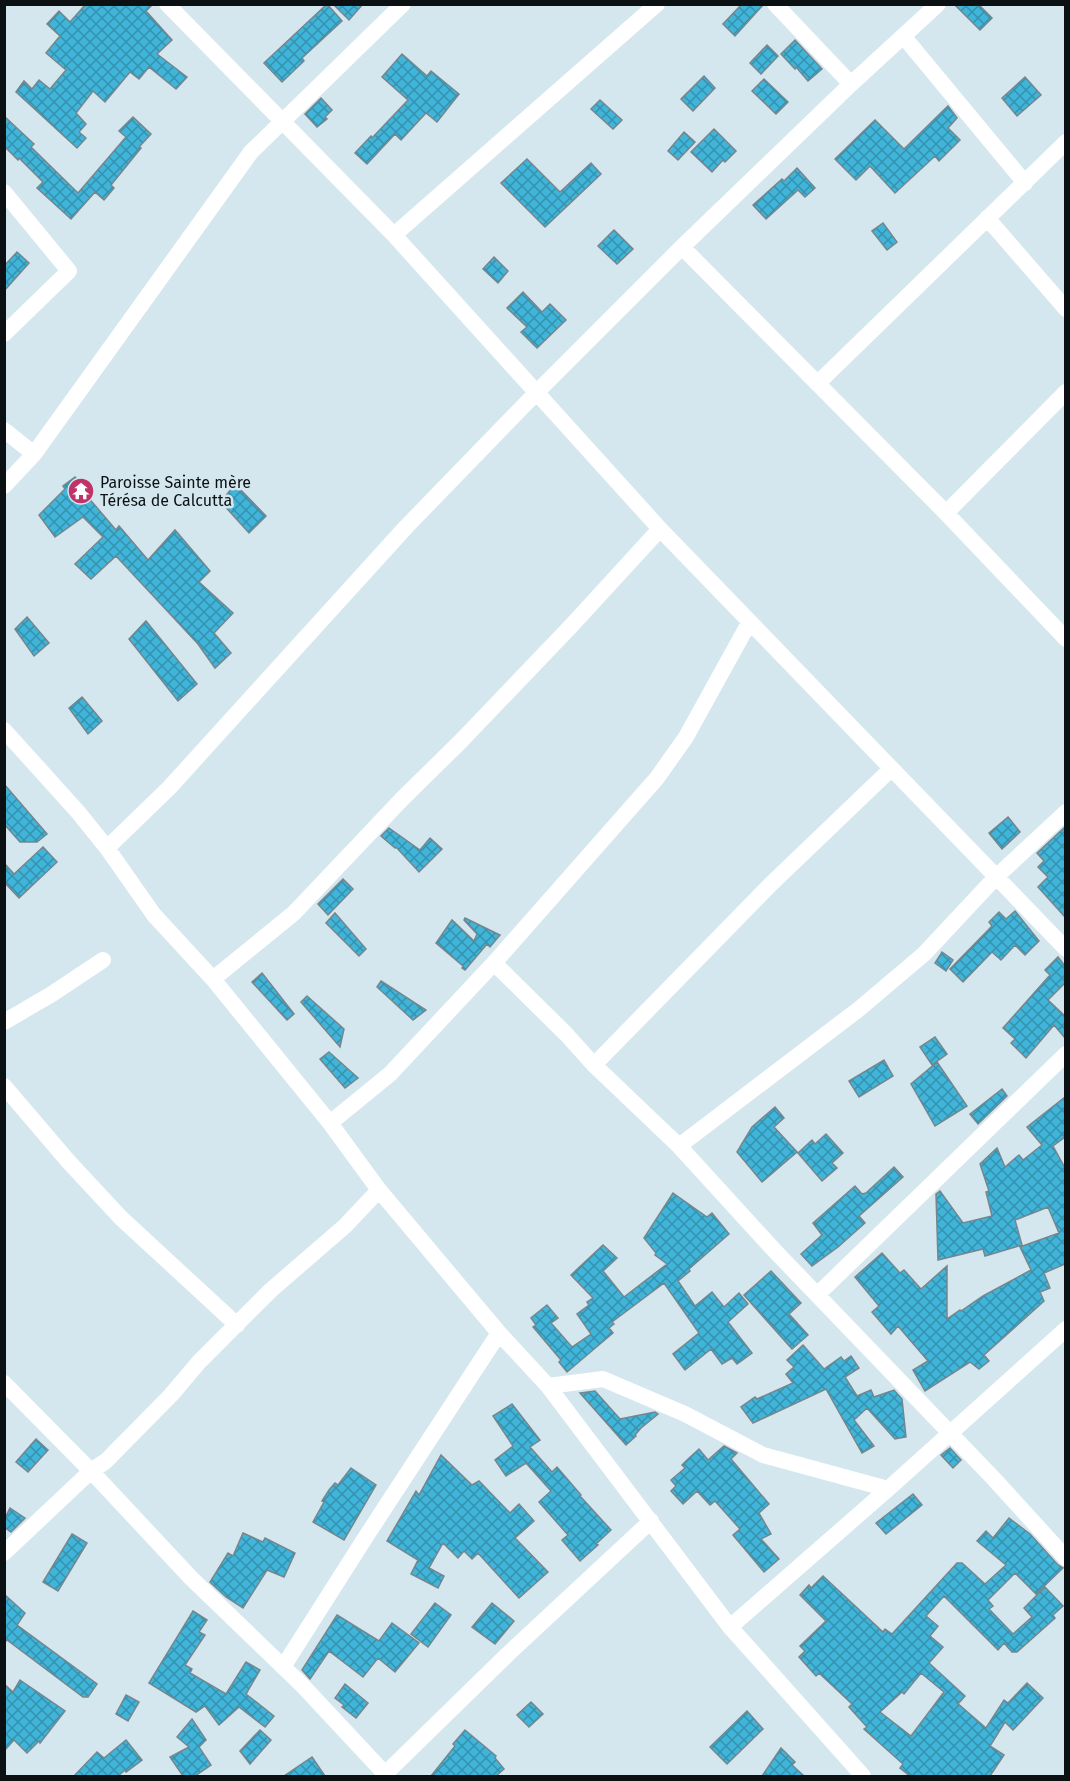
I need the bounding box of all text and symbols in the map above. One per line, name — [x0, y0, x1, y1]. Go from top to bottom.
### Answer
place label: Paroisse Sainte mère Térésa de Calcutta — [100, 473, 251, 510]
temple icon: Paroisse Sainte mère Térésa de Calcutta — [66, 476, 96, 506]

